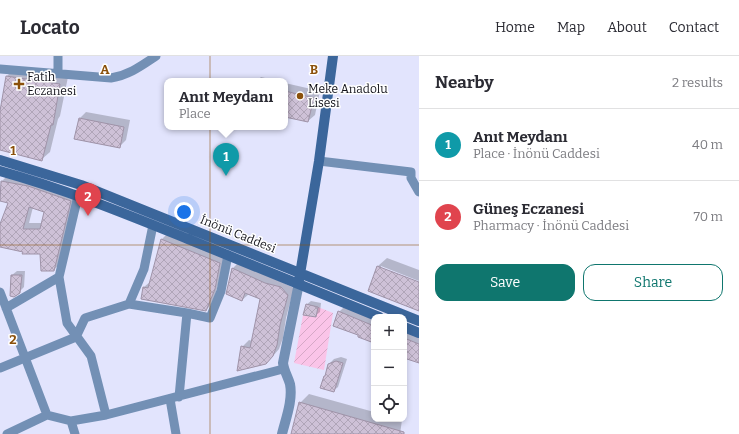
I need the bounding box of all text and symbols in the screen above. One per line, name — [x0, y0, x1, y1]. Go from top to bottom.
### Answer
text: Locato — [20, 16, 80, 39]
text: Home — [495, 19, 535, 36]
text: Map — [557, 19, 585, 36]
text: About — [607, 19, 647, 36]
text: Contact — [669, 19, 719, 36]
text: A — [100, 62, 110, 77]
text: B — [310, 62, 318, 77]
place label: Fatih Eczanesi — [27, 70, 77, 98]
text: Nearby — [435, 72, 494, 93]
text: 2 results — [672, 75, 723, 90]
popup — [164, 78, 288, 130]
marker: Fatih Eczanesi — [14, 79, 24, 89]
place label: Meke Anadolu Lisesi — [308, 82, 388, 110]
text: Anıt Meydanı — [179, 88, 273, 106]
marker: Meke Anadolu Lisesi — [295, 91, 305, 101]
text: Place — [179, 106, 211, 121]
text: Anıt Meydanı — [473, 128, 567, 146]
text: 1 — [445, 137, 451, 152]
text: 40 m — [692, 137, 723, 152]
text: 1 — [10, 143, 16, 158]
pin: 1 — [213, 143, 239, 176]
text: Place · İnönü Caddesi — [473, 146, 600, 161]
pin: 2 — [75, 183, 101, 216]
text: Güneş Eczanesi — [473, 200, 584, 218]
your location — [174, 202, 194, 222]
text: 2 — [444, 209, 452, 224]
text: 70 m — [693, 209, 723, 224]
street label: İnönü Caddesi — [198, 212, 279, 256]
text: Pharmacy · İnönü Caddesi — [473, 218, 629, 233]
button: Save — [435, 264, 575, 301]
button: Share — [583, 264, 723, 301]
map controls — [371, 314, 407, 422]
button: + — [371, 314, 407, 350]
text: 2 — [9, 332, 17, 347]
button: − — [371, 350, 407, 386]
button: locate — [371, 386, 407, 422]

